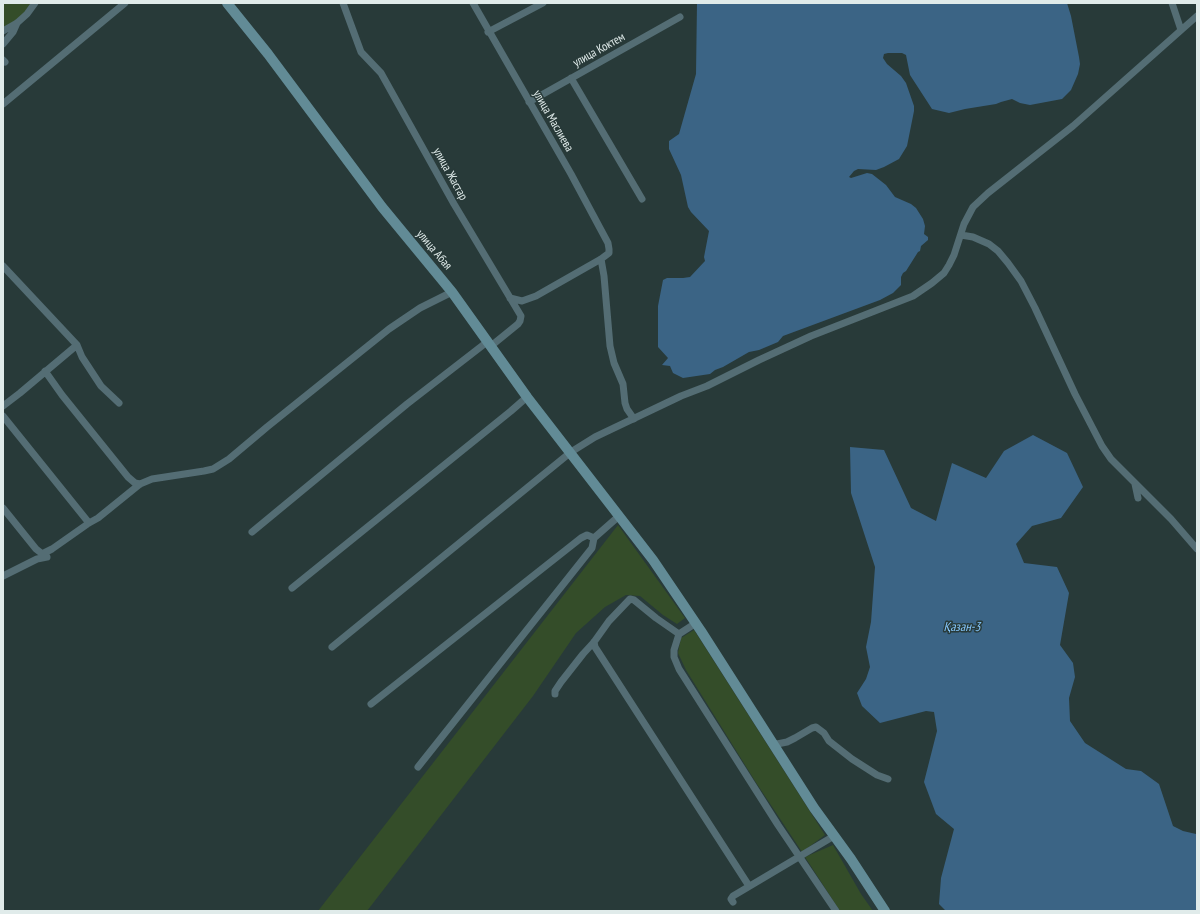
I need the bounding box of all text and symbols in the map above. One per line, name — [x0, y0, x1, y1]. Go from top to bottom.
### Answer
street label: улица Коктем — [570, 30, 628, 70]
street label: улица Маслиева — [530, 88, 576, 154]
street label: улица Жастар — [430, 145, 470, 203]
street label: улица Абая — [413, 227, 455, 273]
water label: Қазан-3 — [944, 619, 980, 635]

